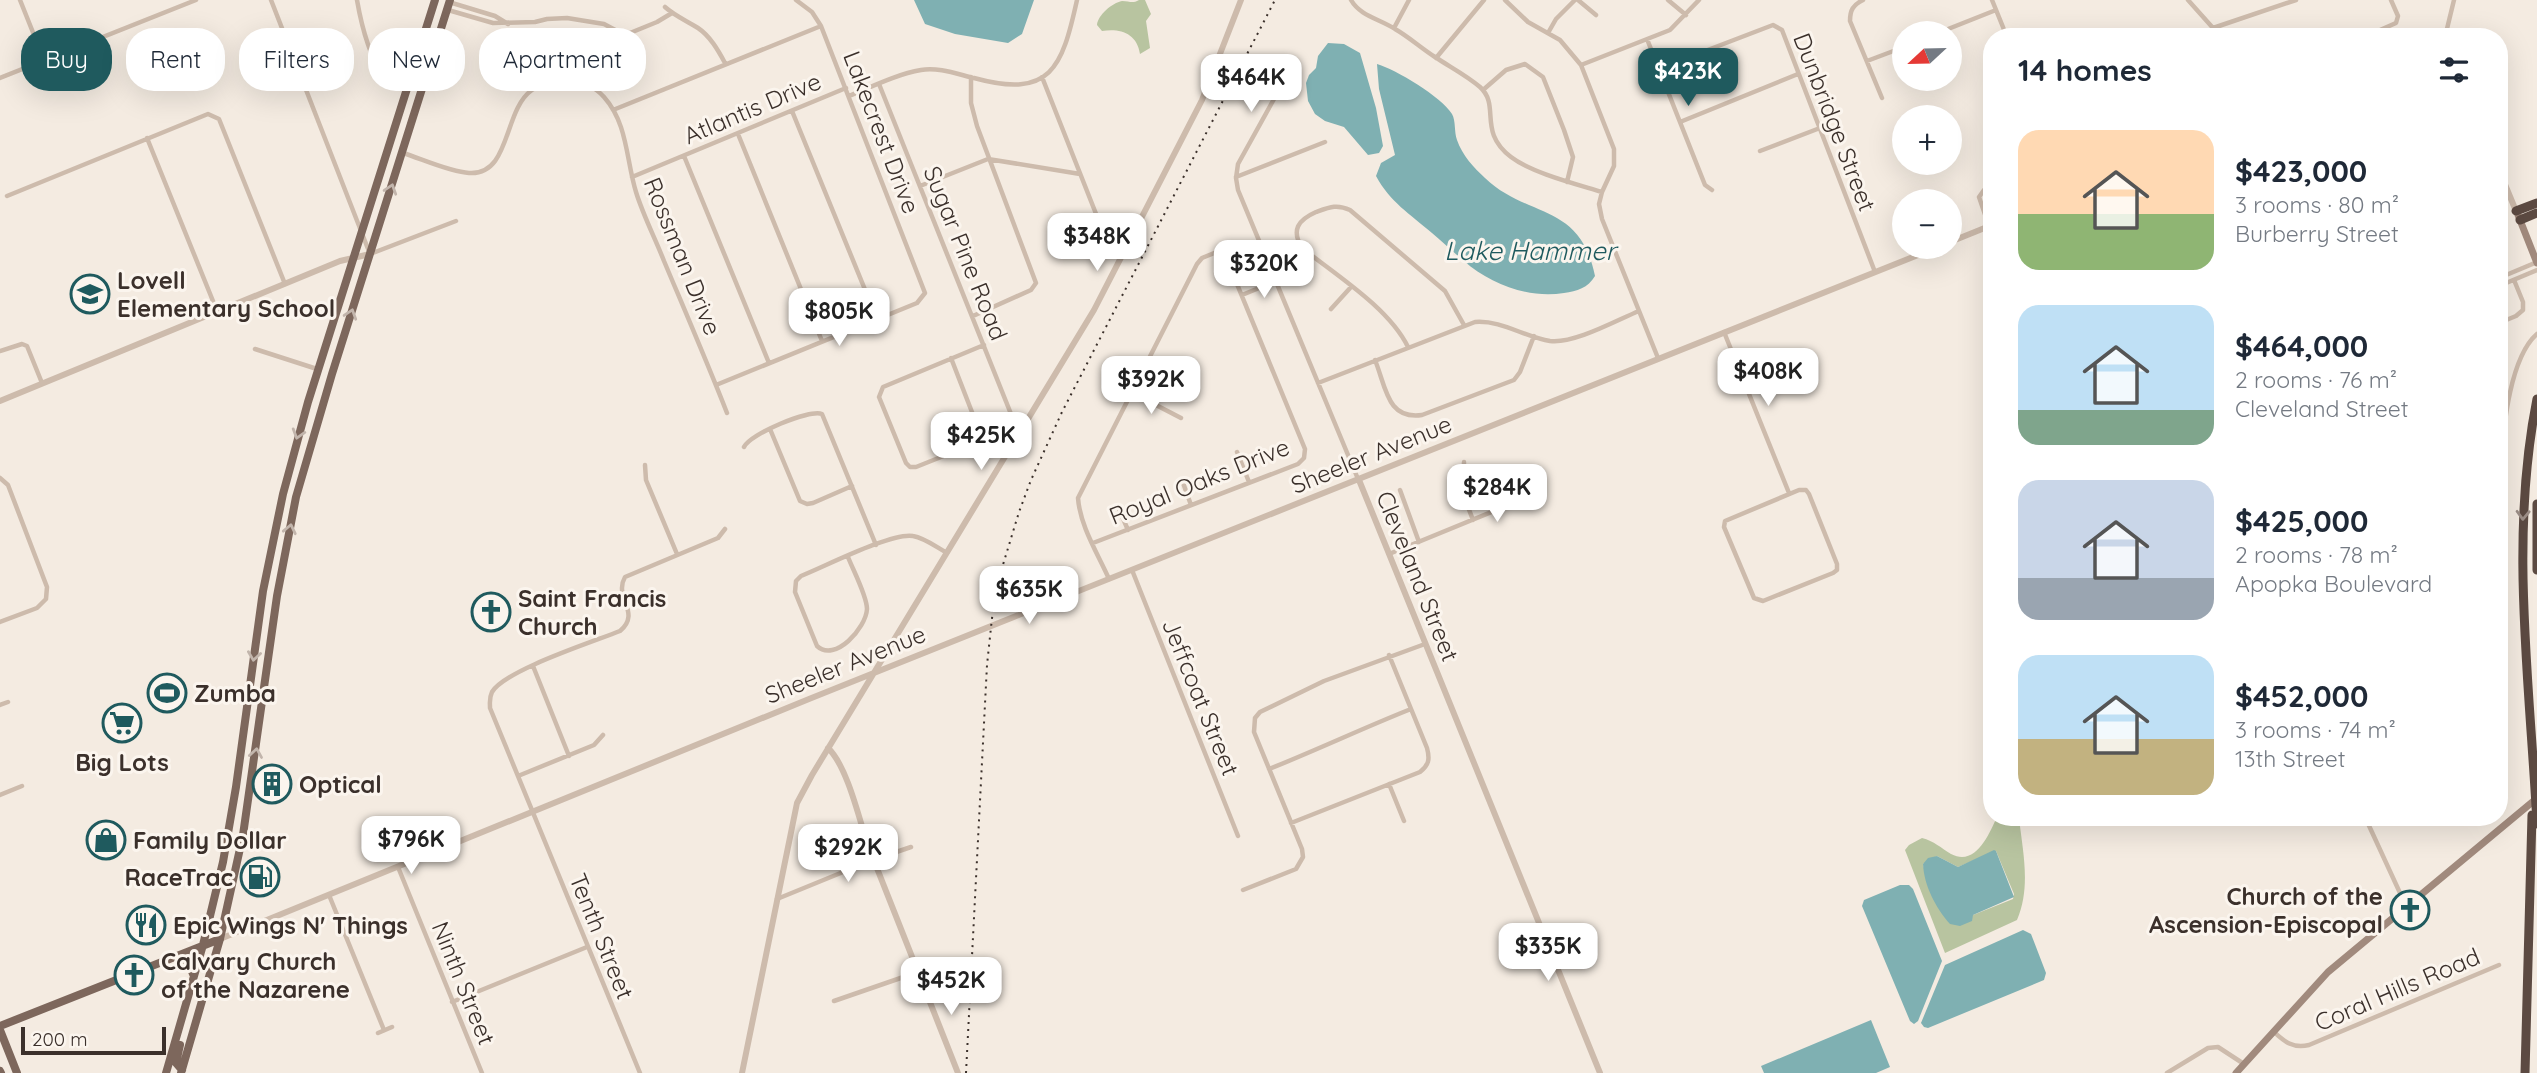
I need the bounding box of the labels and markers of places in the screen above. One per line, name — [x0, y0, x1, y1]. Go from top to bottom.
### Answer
pin: $423K — [1639, 48, 1737, 108]
pin: $464K — [1202, 54, 1300, 114]
pin: $348K — [1048, 214, 1146, 273]
pin: $320K — [1215, 240, 1313, 300]
place label: Lovell Elementary School — [117, 265, 335, 323]
school or university icon: Lovell Elementary School — [69, 273, 111, 315]
pin: $805K — [790, 288, 888, 348]
pin: $408K — [1719, 348, 1817, 408]
pin: $392K — [1102, 356, 1200, 416]
pin: $425K — [932, 412, 1030, 472]
pin: $284K — [1448, 464, 1546, 524]
pin: $635K — [980, 566, 1078, 626]
place label: Saint Francis Church — [518, 583, 666, 641]
church icon: Saint Francis Church — [470, 591, 512, 633]
sports icon: Zumba — [146, 672, 188, 714]
place label: Zumba — [194, 678, 276, 708]
supermarket icon: Big Lots — [101, 702, 143, 744]
place label: Big Lots — [75, 747, 169, 777]
building icon: Optical — [251, 763, 293, 805]
place label: Optical — [299, 769, 382, 799]
pin: $796K — [362, 816, 460, 876]
shop icon: Family Dollar — [85, 819, 127, 861]
pin: $292K — [799, 824, 897, 884]
place label: Family Dollar — [133, 825, 287, 855]
fuel station icon: RaceTrac — [239, 856, 281, 898]
place label: RaceTrac — [125, 862, 233, 892]
place label: Church of the Ascension-Episcopal — [2149, 881, 2383, 939]
church icon: Church of the Ascension-Episcopal — [2389, 889, 2431, 931]
restaurant icon: Epic Wings N' Things — [125, 904, 167, 946]
place label: Epic Wings N' Things — [173, 910, 408, 940]
pin: $335K — [1499, 923, 1597, 983]
place label: Calvary Church of the Nazarene — [161, 946, 350, 1004]
church icon: Calvary Church of the Nazarene — [113, 954, 155, 996]
pin: $452K — [902, 958, 1000, 1017]

